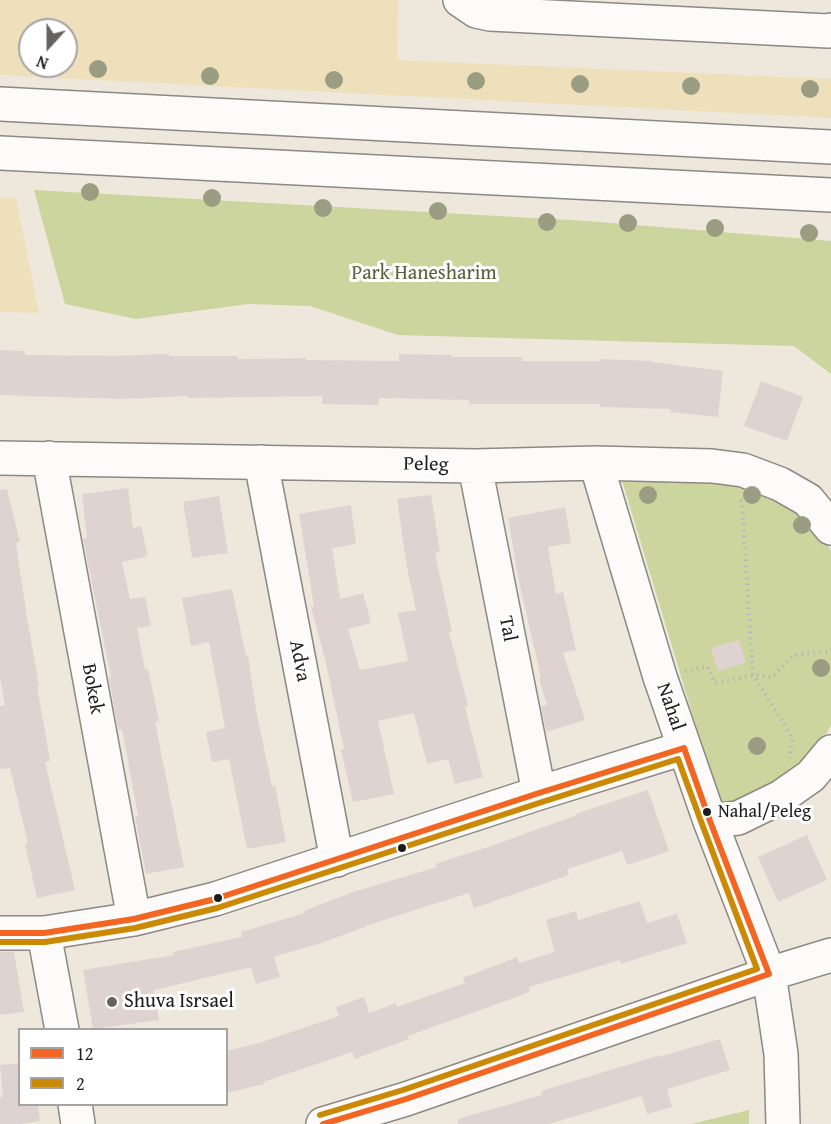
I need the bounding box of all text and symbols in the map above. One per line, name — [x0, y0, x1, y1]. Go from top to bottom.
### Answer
north arrow — [18, 18, 78, 78]
text: N — [33, 50, 52, 76]
park label: Park Hanesharim — [351, 262, 497, 286]
street label: Peleg — [403, 453, 449, 477]
street label: Tal — [493, 614, 521, 644]
street label: Adva — [283, 638, 315, 684]
street label: Bokek — [76, 662, 108, 716]
street label: Nahal — [651, 680, 689, 734]
place label: Nahal/Peleg — [718, 801, 811, 823]
marker: Nahal/Peleg — [701, 806, 713, 818]
unlabelled marker — [396, 842, 408, 854]
unlabelled marker — [212, 892, 224, 904]
place label: Shuva Isrsael — [124, 990, 234, 1014]
marker: Shuva Isrsael — [105, 995, 119, 1009]
legend — [18, 1028, 228, 1106]
text: 12 — [76, 1040, 93, 1067]
text: 2 — [76, 1070, 85, 1097]

